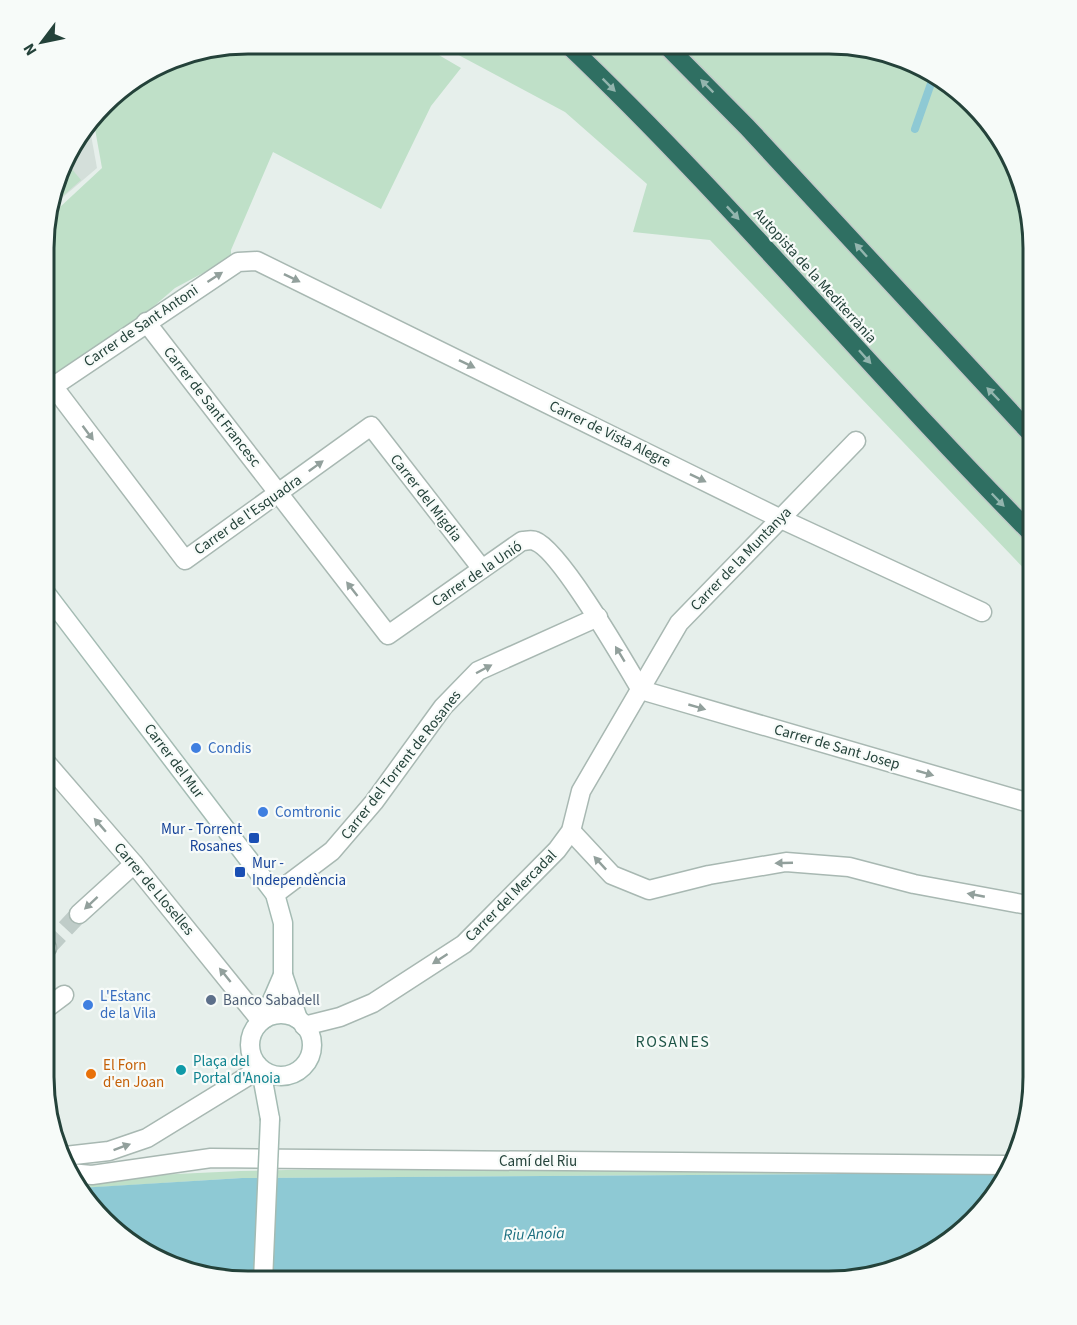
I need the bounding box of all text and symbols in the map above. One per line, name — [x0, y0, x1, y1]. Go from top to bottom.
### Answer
north arrow — [12, 12, 72, 72]
text: N — [18, 39, 42, 60]
one-way arrow — [602, 77, 616, 91]
one-way arrow — [700, 79, 714, 93]
street label: Autopista de la Mediterrània — [749, 204, 881, 348]
one-way arrow — [726, 206, 740, 220]
one-way arrow — [855, 243, 868, 258]
one-way arrow — [207, 271, 223, 282]
one-way arrow — [284, 273, 301, 283]
street label: Carrer de Sant Antoni — [80, 280, 202, 372]
street label: Carrer de Sant Francesc — [158, 342, 266, 472]
one-way arrow — [858, 349, 871, 364]
one-way arrow — [459, 359, 476, 369]
one-way arrow — [987, 387, 1000, 402]
street label: Carrer de Vista Alegre — [546, 395, 674, 473]
one-way arrow — [82, 425, 94, 440]
street label: Carrer del Migdia — [385, 450, 467, 546]
one-way arrow — [308, 460, 324, 472]
street label: Carrer de l'Esquadra — [190, 470, 306, 560]
one-way arrow — [690, 473, 707, 483]
one-way arrow — [991, 492, 1005, 507]
street label: Carrer de la Muntanya — [686, 502, 796, 616]
street label: Carrer de la Unió — [428, 536, 526, 612]
one-way arrow — [346, 581, 358, 597]
one-way arrow — [614, 646, 625, 662]
one-way arrow — [476, 664, 493, 674]
street label: Carrer del Torrent de Rosanes — [336, 686, 466, 844]
one-way arrow — [688, 703, 706, 712]
street label: Carrer del Mur — [139, 719, 210, 803]
street label: Carrer de Sant Josep — [772, 719, 902, 775]
place label: Condis — [208, 738, 251, 759]
marker: Condis — [189, 741, 203, 755]
one-way arrow — [916, 769, 934, 778]
place label: Comtronic — [275, 802, 341, 823]
marker: Comtronic — [256, 805, 270, 819]
one-way arrow — [94, 818, 107, 833]
place label: Mur - Torrent Rosanes — [161, 819, 242, 857]
marker: Mur - Torrent Rosanes — [247, 831, 261, 845]
street label: Carrer de Lloselles — [109, 838, 199, 940]
street label: Carrer del Mercadal — [460, 845, 562, 947]
place label: Mur - Independència — [252, 853, 346, 891]
one-way arrow — [594, 856, 608, 870]
one-way arrow — [774, 859, 793, 868]
marker: Mur - Independència — [233, 865, 247, 879]
one-way arrow — [966, 890, 985, 899]
one-way arrow — [84, 896, 99, 909]
one-way arrow — [432, 954, 448, 965]
one-way arrow — [218, 967, 231, 983]
place label: L'Estanc de la Vila — [100, 986, 156, 1024]
place label: Banco Sabadell — [223, 990, 320, 1011]
marker: Banco Sabadell — [204, 993, 218, 1007]
marker: L'Estanc de la Vila — [81, 998, 95, 1012]
district label: ROSANES — [636, 1031, 710, 1053]
place label: Plaça del Portal d'Anoia — [193, 1051, 281, 1089]
place label: El Forn d'en Joan — [103, 1055, 164, 1093]
marker: Plaça del Portal d'Anoia — [174, 1063, 188, 1077]
marker: El Forn d'en Joan — [84, 1067, 98, 1081]
one-way arrow — [113, 1141, 131, 1151]
street label: Camí del Riu — [499, 1151, 577, 1172]
water label: Riu Anoia — [503, 1222, 565, 1246]

